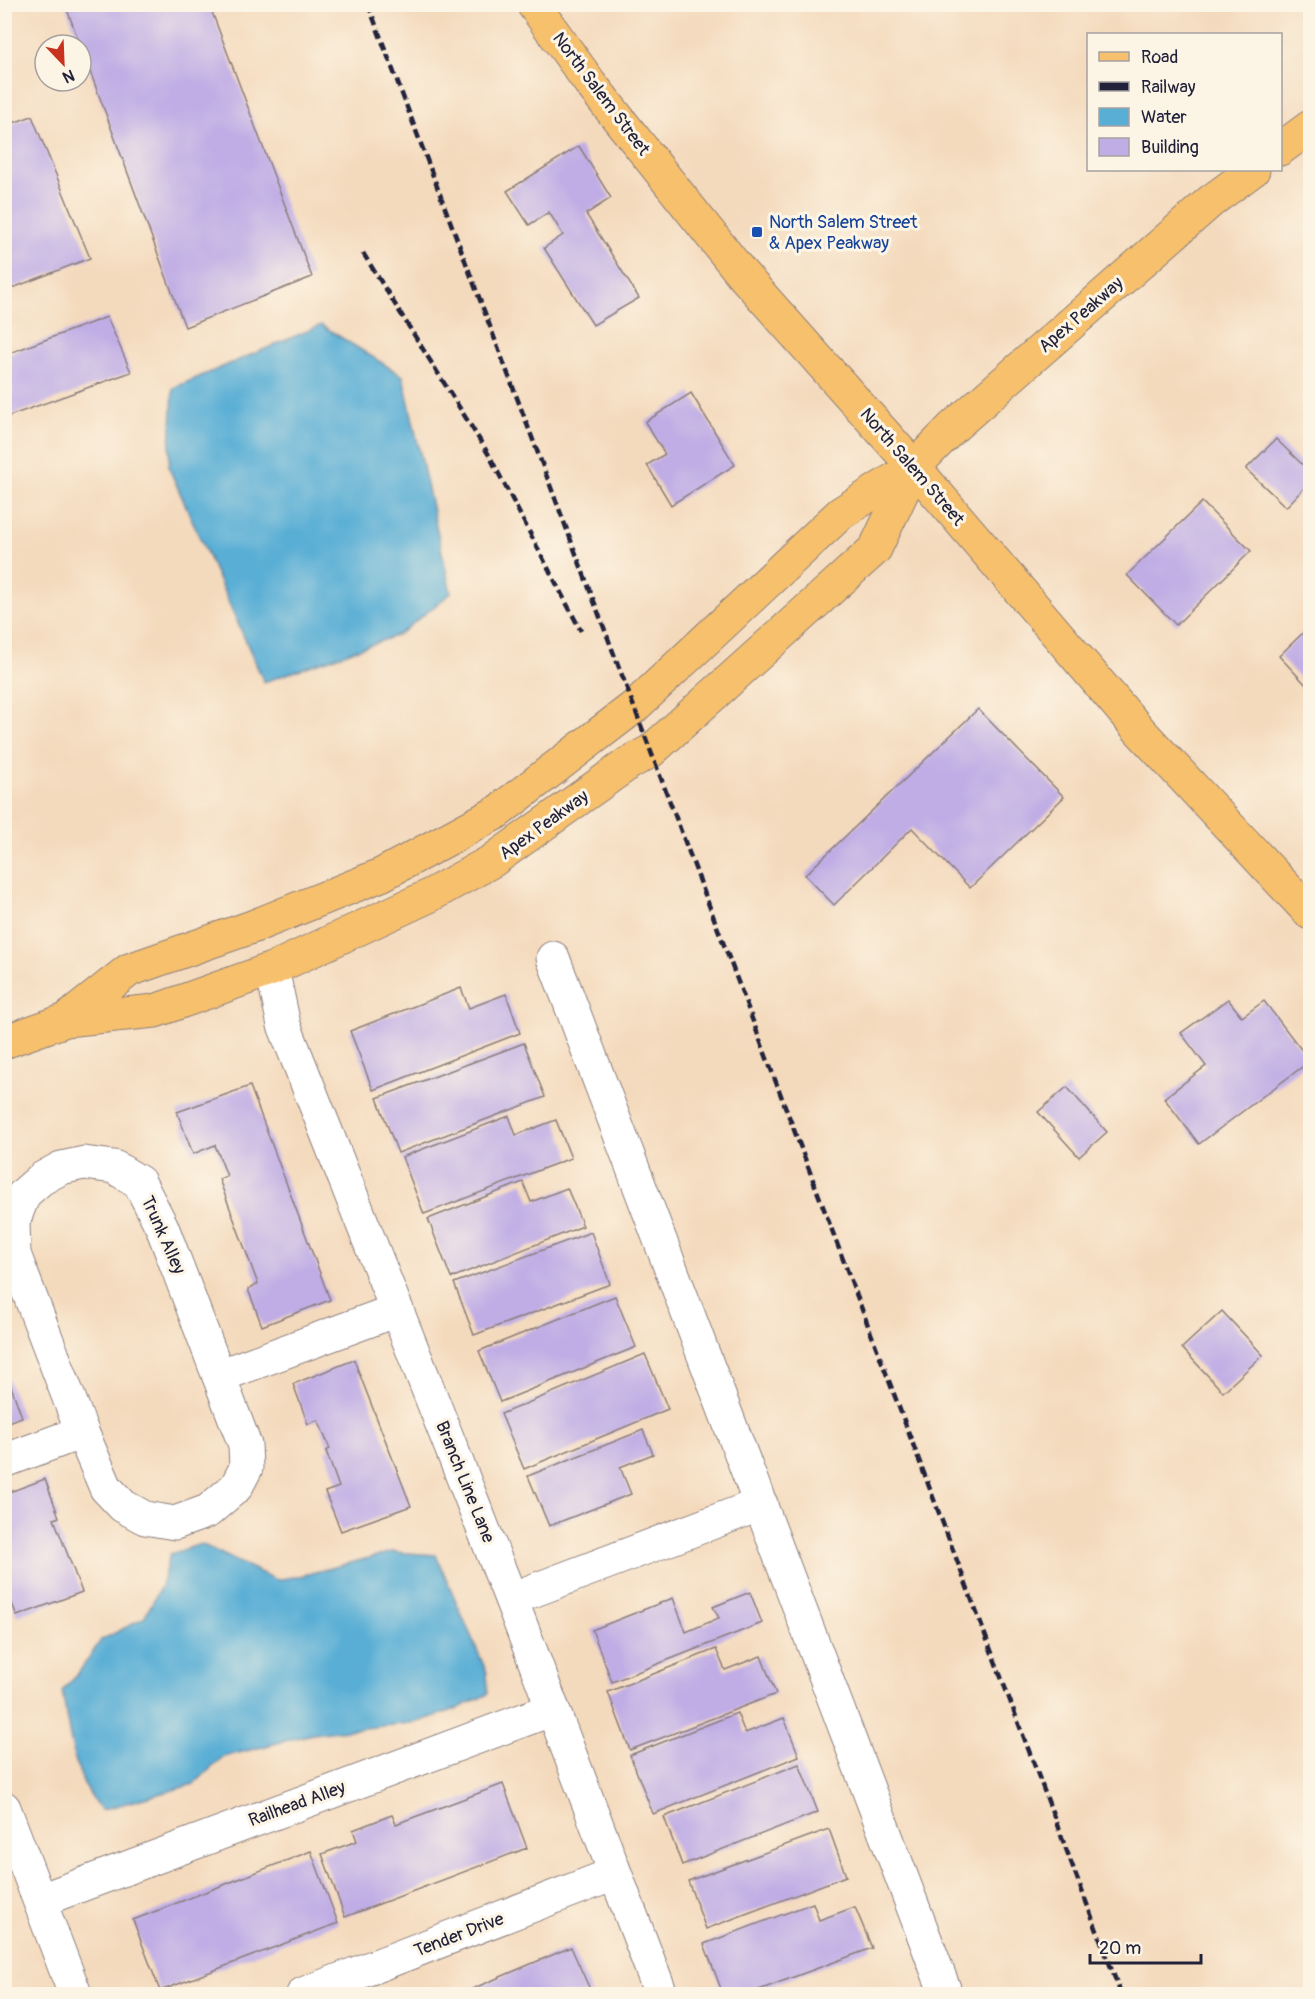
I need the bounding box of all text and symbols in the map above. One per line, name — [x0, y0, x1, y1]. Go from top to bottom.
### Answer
street label: North Salem Street — [547, 28, 655, 161]
north arrow — [33, 33, 93, 93]
legend — [1087, 33, 1282, 171]
text: Road — [1141, 46, 1178, 69]
text: N — [59, 65, 77, 87]
text: Railway — [1141, 76, 1196, 99]
text: Water — [1141, 106, 1187, 129]
text: Building — [1141, 136, 1199, 159]
place label: North Salem Street & Apex Peakway — [769, 211, 918, 255]
marker: North Salem Street & Apex Peakway — [750, 225, 764, 239]
street label: Apex Peakway — [1034, 272, 1128, 358]
street label: North Salem Street — [855, 403, 970, 531]
street label: Apex Peakway — [495, 785, 593, 865]
street label: Trunk Alley — [136, 1192, 191, 1278]
street label: Branch Line Lane — [430, 1418, 500, 1546]
street label: Railhead Alley — [245, 1776, 349, 1832]
street label: Tender Drive — [411, 1907, 507, 1963]
scale bar — [1090, 1927, 1201, 1965]
text: 20 m — [1099, 1937, 1141, 1960]

